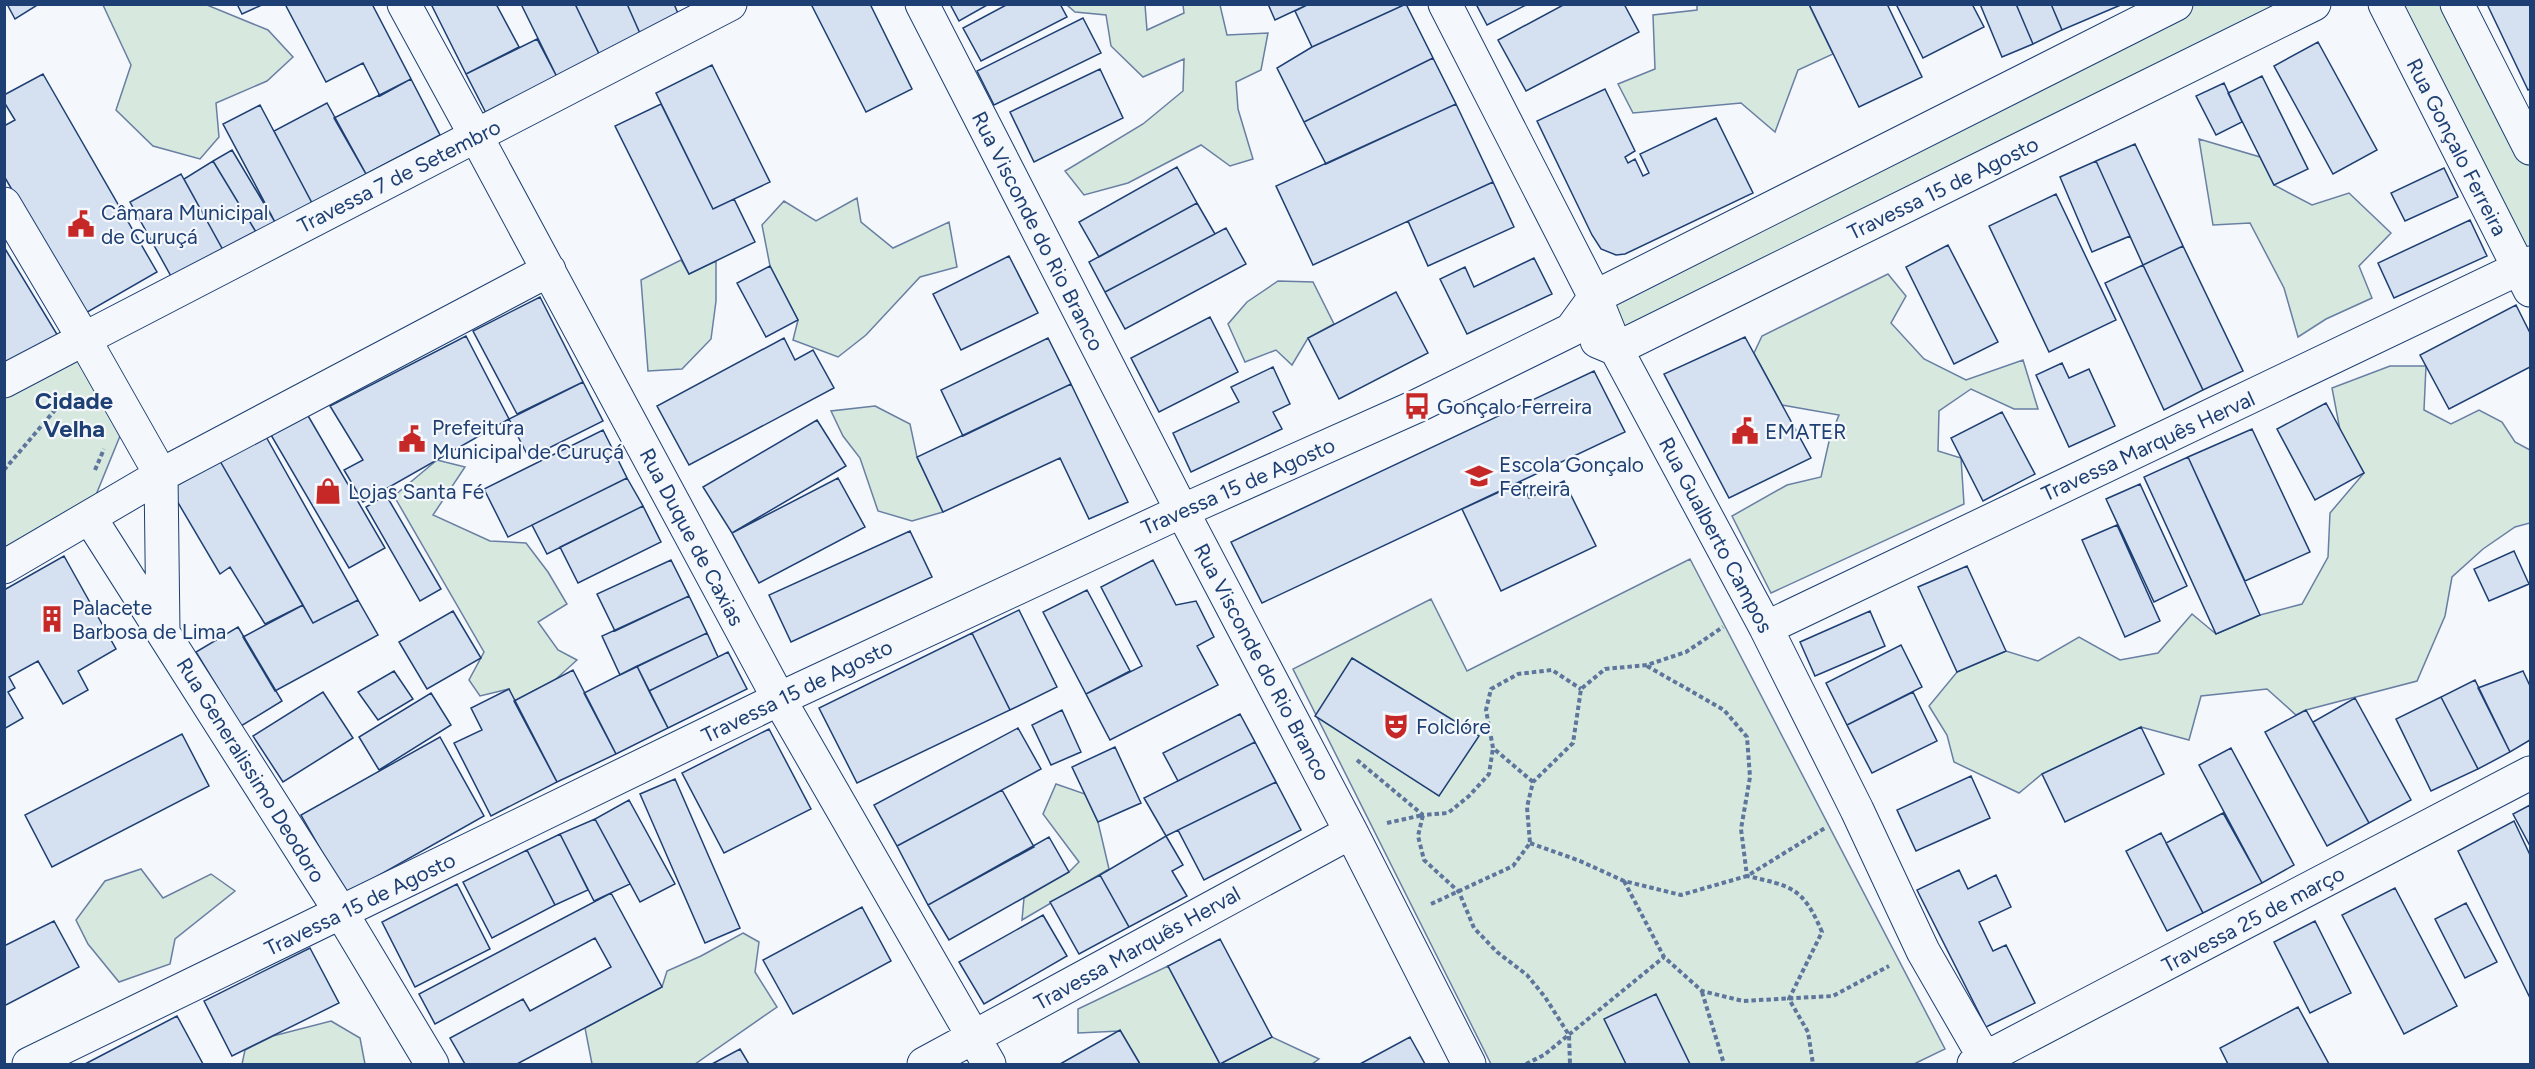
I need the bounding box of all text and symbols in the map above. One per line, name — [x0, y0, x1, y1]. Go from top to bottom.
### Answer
street label: Rua Gonçalo Ferreira — [2401, 54, 2513, 240]
street label: Rua Visconde do Rio Branco — [967, 107, 1109, 355]
street label: Travessa 7 de Setembro — [293, 114, 505, 238]
street label: Travessa 15 de Agosto — [1844, 131, 2042, 245]
place label: Câmara Municipal de Curuçá — [101, 200, 268, 249]
public building icon: Câmara Municipal de Curuçá — [66, 209, 96, 239]
district label: Cidade Velha — [35, 386, 113, 443]
street label: Travessa Marquês Herval — [2038, 386, 2258, 506]
bus stop icon: Gonçalo Ferreira — [1402, 391, 1432, 421]
place label: Gonçalo Ferreira — [1437, 394, 1592, 419]
place label: Prefeitura Municipal de Curuçá — [432, 415, 624, 464]
public building icon: EMATER — [1730, 416, 1760, 446]
place label: EMATER — [1765, 419, 1846, 444]
public building icon: Prefeitura Municipal de Curuçá — [397, 424, 427, 454]
street label: Travessa 15 de Agosto — [1137, 432, 1339, 540]
street label: Rua Gualberto Campos — [1654, 433, 1778, 637]
street label: Rua Duque de Caxias — [635, 444, 749, 630]
place label: Escola Gonçalo Ferreira — [1499, 452, 1644, 501]
school or university icon: Escola Gonçalo Ferreira — [1464, 461, 1494, 491]
shop icon: Lojas Santa Fé — [313, 476, 343, 506]
place label: Lojas Santa Fé — [348, 479, 484, 504]
street label: Rua Visconde do Rio Branco — [1189, 539, 1335, 785]
place label: Palacete Barbosa de Lima — [72, 595, 226, 644]
building icon: Palacete Barbosa de Lima — [37, 604, 67, 634]
street label: Travessa 15 de Agosto — [698, 634, 896, 748]
street label: Rua Generalissimo Deodoro — [171, 653, 331, 887]
theatre icon: Folclóre — [1381, 711, 1411, 741]
place label: Folclóre — [1416, 714, 1491, 739]
street label: Travessa 15 de Agosto — [261, 847, 459, 961]
street label: Travessa 25 de março — [2157, 860, 2349, 978]
street label: Travessa Marquês Herval — [1029, 881, 1245, 1015]

